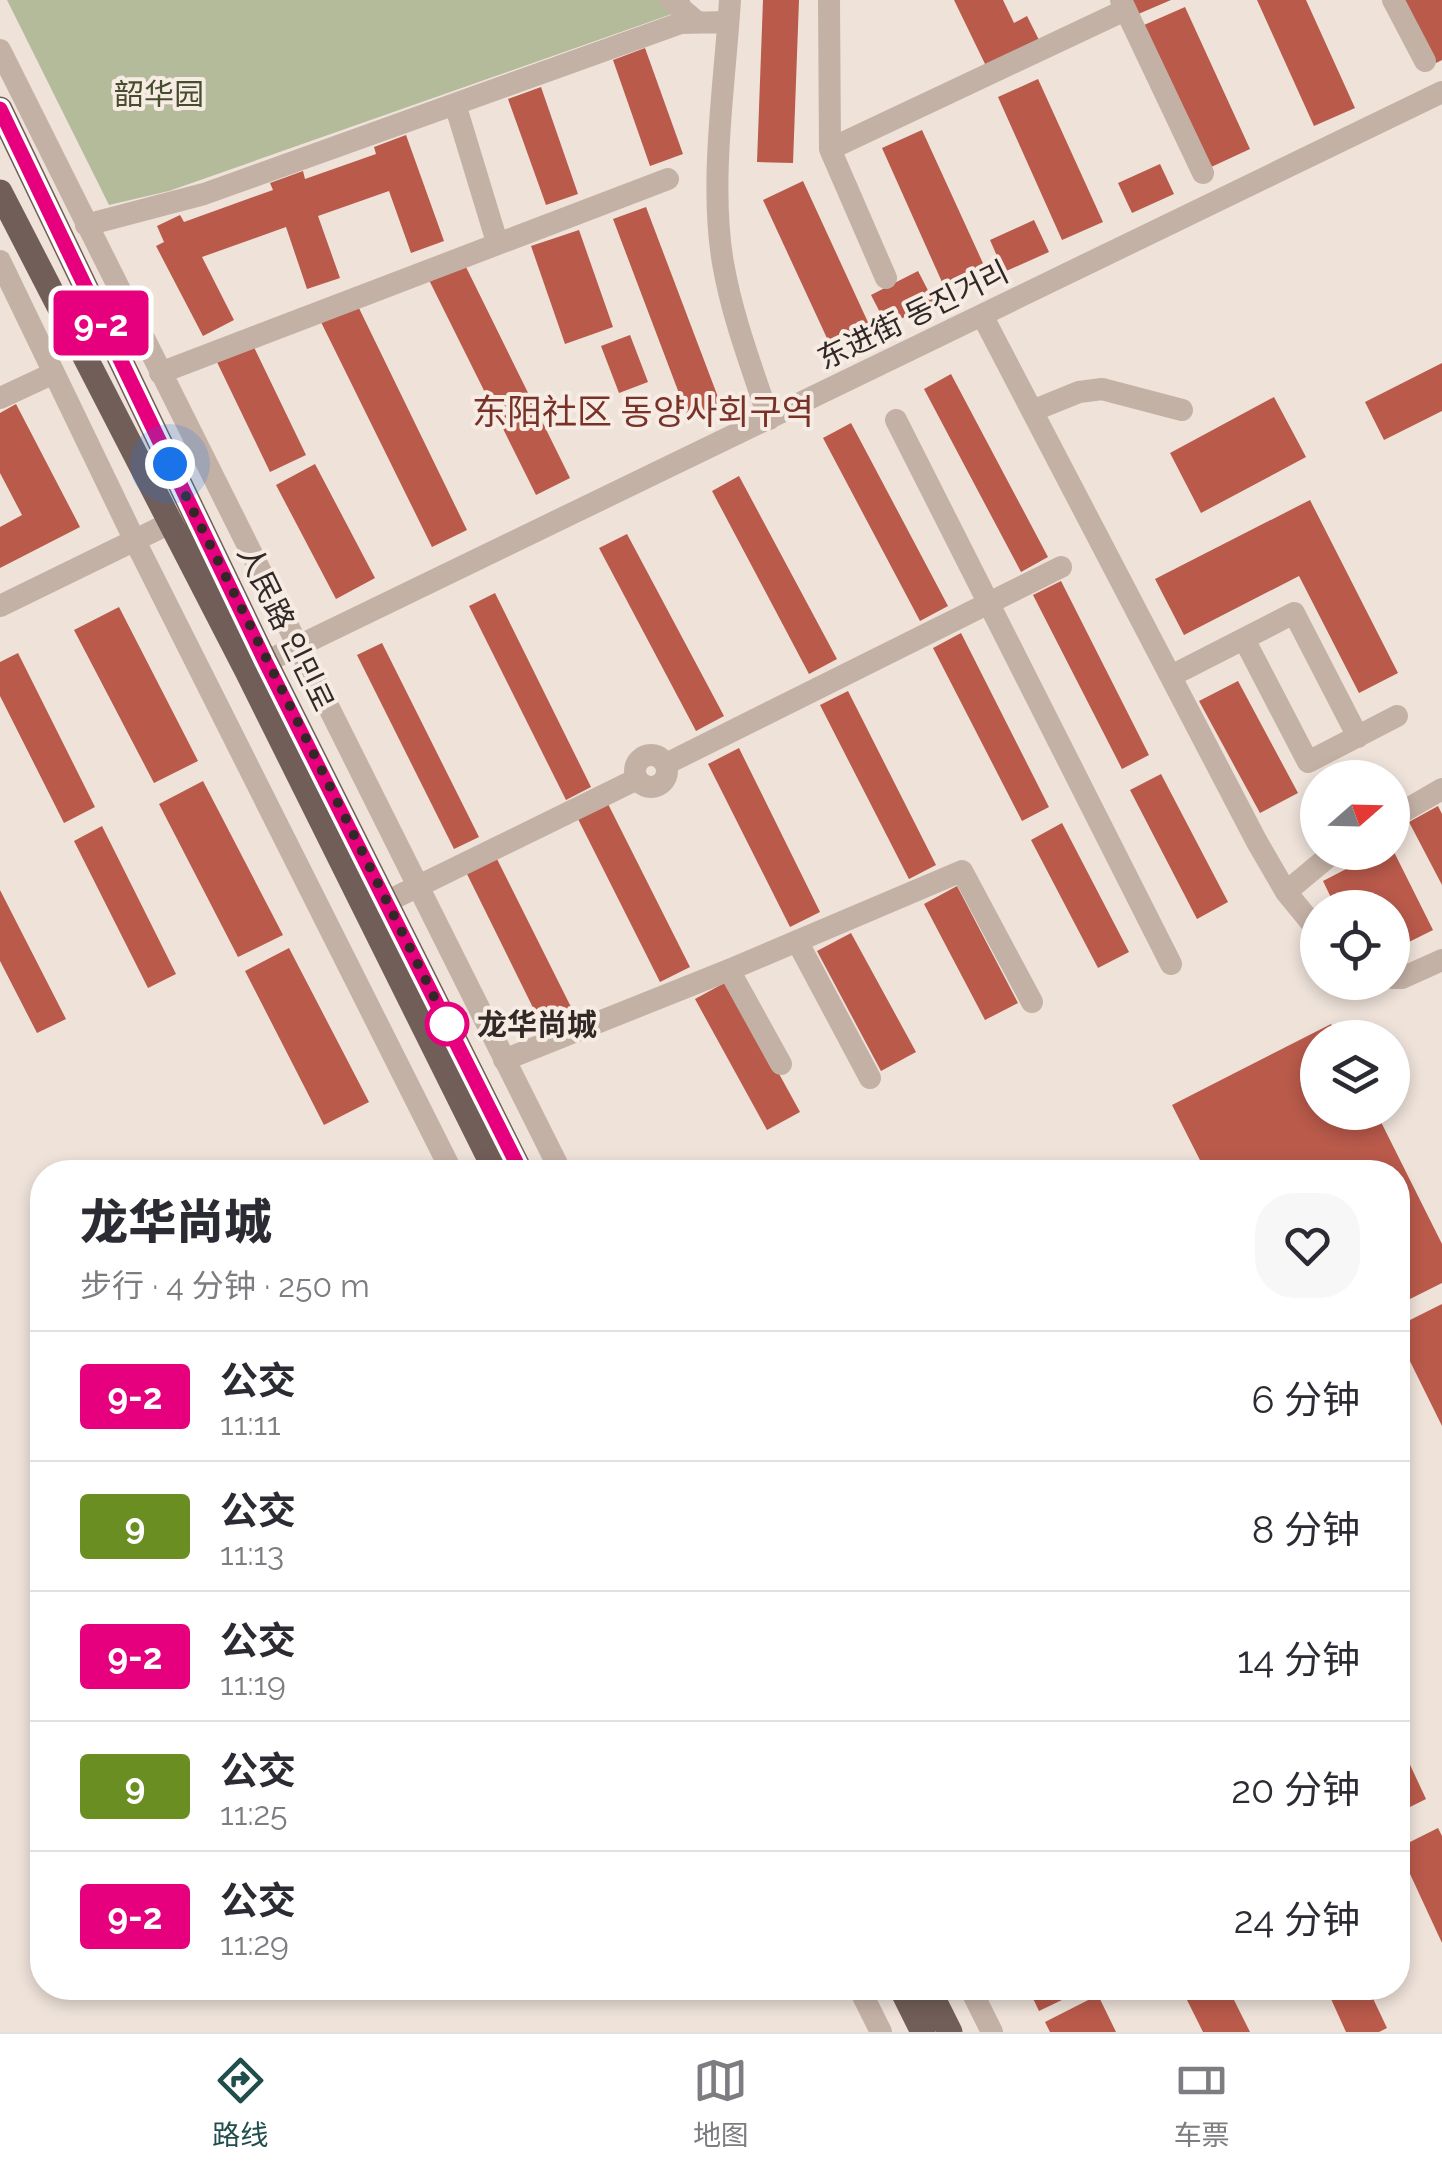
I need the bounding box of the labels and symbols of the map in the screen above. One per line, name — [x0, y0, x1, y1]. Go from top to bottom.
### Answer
park label: 韶华园 — [114, 77, 204, 112]
street label: 东进街 동진거리 — [812, 254, 1014, 376]
line badge: 9-2 — [44, 290, 158, 356]
district label: 东阳社区 동양사회구역 — [472, 391, 814, 432]
your location — [145, 439, 195, 489]
street label: 人民路 인민로 — [231, 539, 341, 717]
north arrow — [1300, 760, 1410, 870]
marker: 龙华尚城 — [426, 1003, 468, 1045]
place label: 龙华尚城 — [477, 1007, 597, 1042]

